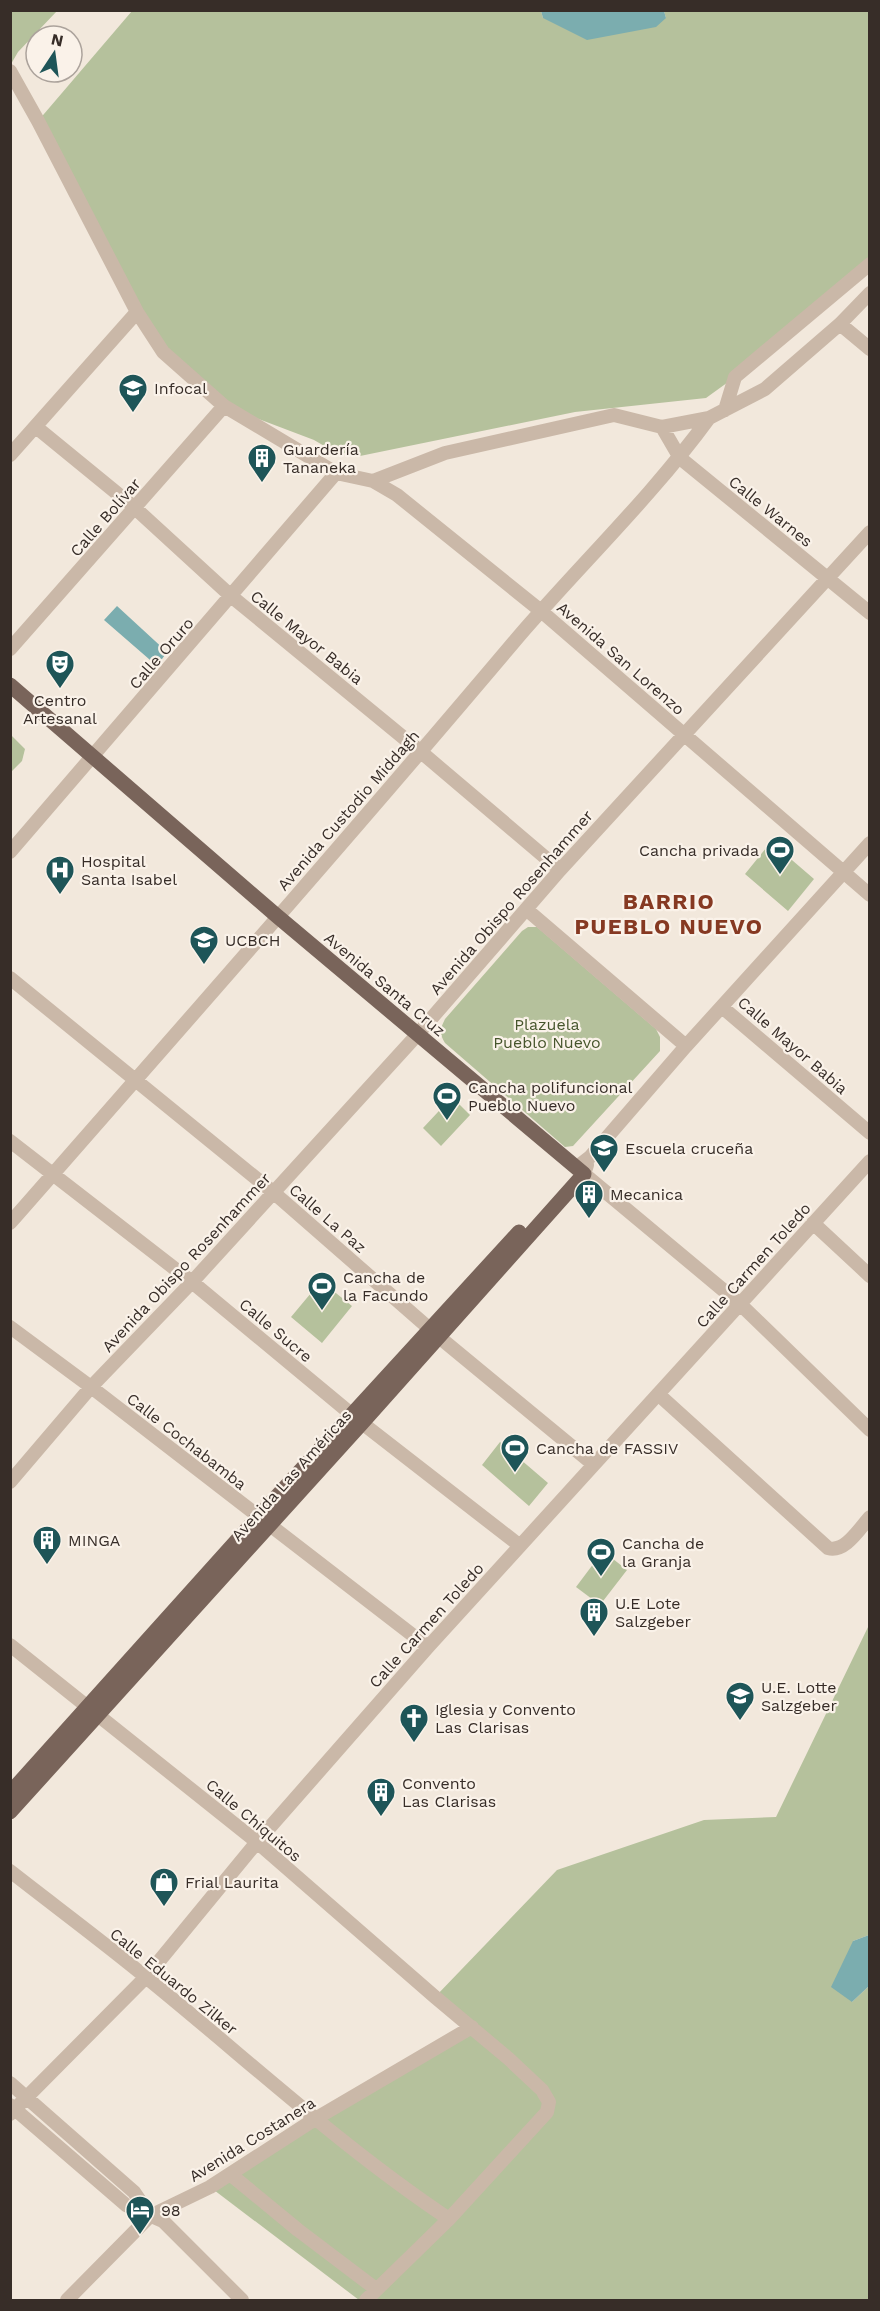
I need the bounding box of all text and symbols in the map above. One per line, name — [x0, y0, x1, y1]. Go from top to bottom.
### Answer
north arrow — [24, 24, 84, 84]
text: N — [49, 29, 65, 50]
school or university icon: Infocal — [117, 372, 149, 414]
place label: Infocal — [154, 379, 207, 398]
place label: Guardería Tananeka — [283, 440, 359, 477]
building icon: Guardería Tananeka — [246, 442, 278, 484]
street label: Calle Warnes — [725, 472, 816, 551]
street label: Calle Bolívar — [66, 474, 145, 560]
street label: Calle Mayor Babia — [247, 586, 367, 689]
street label: Avenida San Lorenzo — [553, 598, 688, 719]
street label: Calle Oruro — [125, 614, 198, 693]
theatre icon: Centro Artesanal — [44, 648, 76, 690]
place label: Centro Artesanal — [23, 691, 97, 728]
street label: Avenida Custodio Middagh — [274, 726, 423, 894]
street label: Avenida Obispo Rosenhammer — [426, 806, 597, 999]
sports icon: Cancha privada — [764, 834, 796, 876]
place label: Cancha privada — [639, 841, 759, 860]
place label: Hospital Santa Isabel — [81, 852, 177, 889]
hospital icon: Hospital Santa Isabel — [44, 854, 76, 896]
district label: BARRIO PUEBLO NUEVO — [574, 889, 764, 939]
school or university icon: UCBCH — [188, 924, 220, 966]
street label: Avenida Santa Cruz — [320, 928, 449, 1040]
place label: UCBCH — [225, 931, 280, 950]
street label: Calle Mayor Babia — [734, 993, 851, 1098]
park label: Plazuela Pueblo Nuevo — [493, 1015, 601, 1052]
place label: Cancha polifuncional Pueblo Nuevo — [468, 1078, 633, 1115]
sports icon: Cancha polifuncional Pueblo Nuevo — [431, 1080, 463, 1122]
school or university icon: Escuela cruceña — [588, 1132, 620, 1174]
place label: Escuela cruceña — [625, 1139, 753, 1158]
street label: Avenida Obispo Rosenhammer — [98, 1168, 275, 1356]
building icon: Mecanica — [573, 1178, 605, 1220]
street label: Calle La Paz — [285, 1180, 370, 1257]
place label: Mecanica — [610, 1185, 683, 1204]
street label: Calle Carmen Toledo — [692, 1199, 815, 1332]
place label: Cancha de la Facundo — [343, 1268, 428, 1305]
sports icon: Cancha de la Facundo — [306, 1270, 338, 1312]
street label: Calle Sucre — [235, 1294, 316, 1366]
street label: Calle Cochabamba — [123, 1389, 250, 1494]
street label: Avenida Las Américas — [227, 1406, 355, 1545]
sports icon: Cancha de FASSIV — [499, 1432, 531, 1474]
place label: Cancha de FASSIV — [536, 1439, 678, 1458]
building icon: MINGA — [31, 1524, 63, 1566]
place label: MINGA — [68, 1531, 121, 1550]
place label: Cancha de la Granja — [622, 1534, 704, 1571]
sports icon: Cancha de la Granja — [585, 1536, 617, 1578]
street label: Calle Carmen Toledo — [365, 1559, 488, 1692]
place label: U.E Lote Salzgeber — [615, 1594, 692, 1631]
building icon: U.E Lote Salzgeber — [578, 1596, 610, 1638]
place label: U.E. Lotte Salzgeber — [761, 1678, 838, 1715]
school or university icon: U.E. Lotte Salzgeber — [724, 1680, 756, 1722]
place label: Iglesia y Convento Las Clarisas — [435, 1700, 576, 1737]
church icon: Iglesia y Convento Las Clarisas — [398, 1702, 430, 1744]
place label: Convento Las Clarisas — [402, 1774, 496, 1811]
street label: Calle Chiquitos — [202, 1775, 305, 1866]
building icon: Convento Las Clarisas — [365, 1776, 397, 1818]
shop icon: Frial Laurita — [148, 1866, 180, 1908]
place label: Frial Laurita — [185, 1873, 279, 1892]
street label: Calle Eduardo Zilker — [106, 1924, 242, 2039]
street label: Avenida Costanera — [186, 2093, 319, 2186]
hotel icon: 98 — [124, 2194, 156, 2236]
place label: 98 — [161, 2201, 181, 2220]

